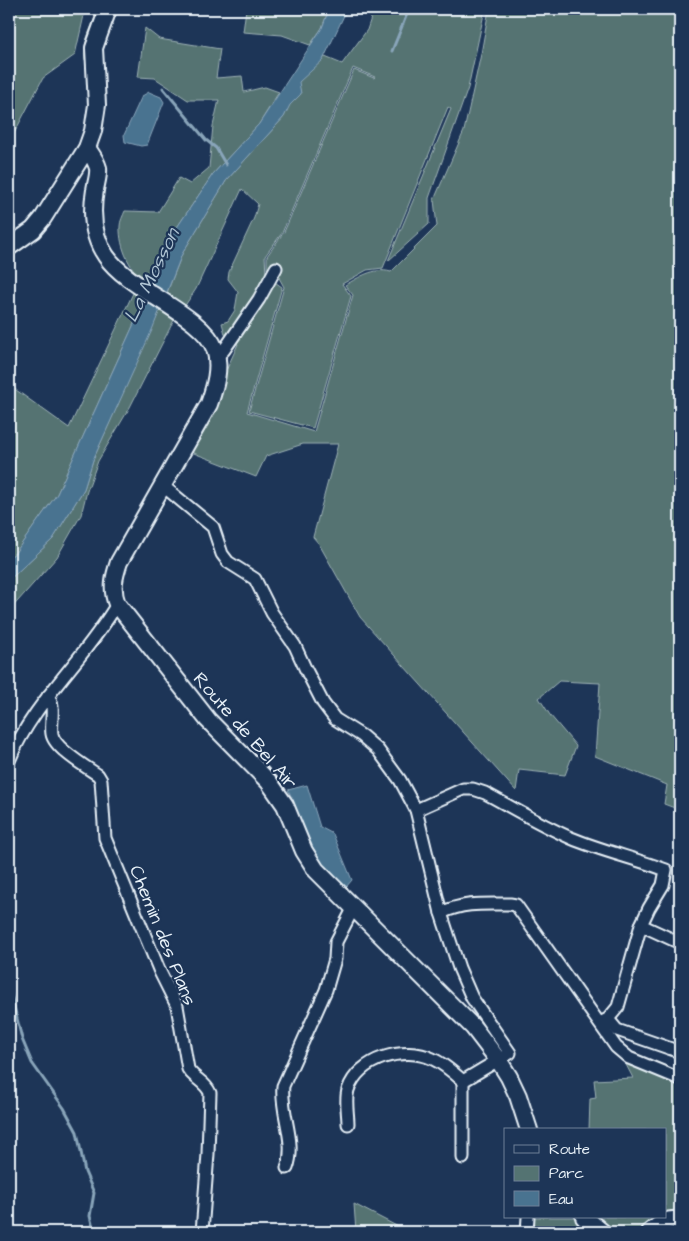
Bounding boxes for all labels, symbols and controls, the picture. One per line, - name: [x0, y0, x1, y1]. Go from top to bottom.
- water label: La Mosson: [117, 222, 188, 327]
- street label: Route de Bel Air: [186, 667, 304, 796]
- street label: Chemin des Plans: [122, 861, 203, 1010]
- legend: [504, 1128, 666, 1218]
- text: Route: [549, 1139, 590, 1160]
- text: Parc: [549, 1163, 584, 1184]
- text: Eau: [549, 1189, 574, 1210]

